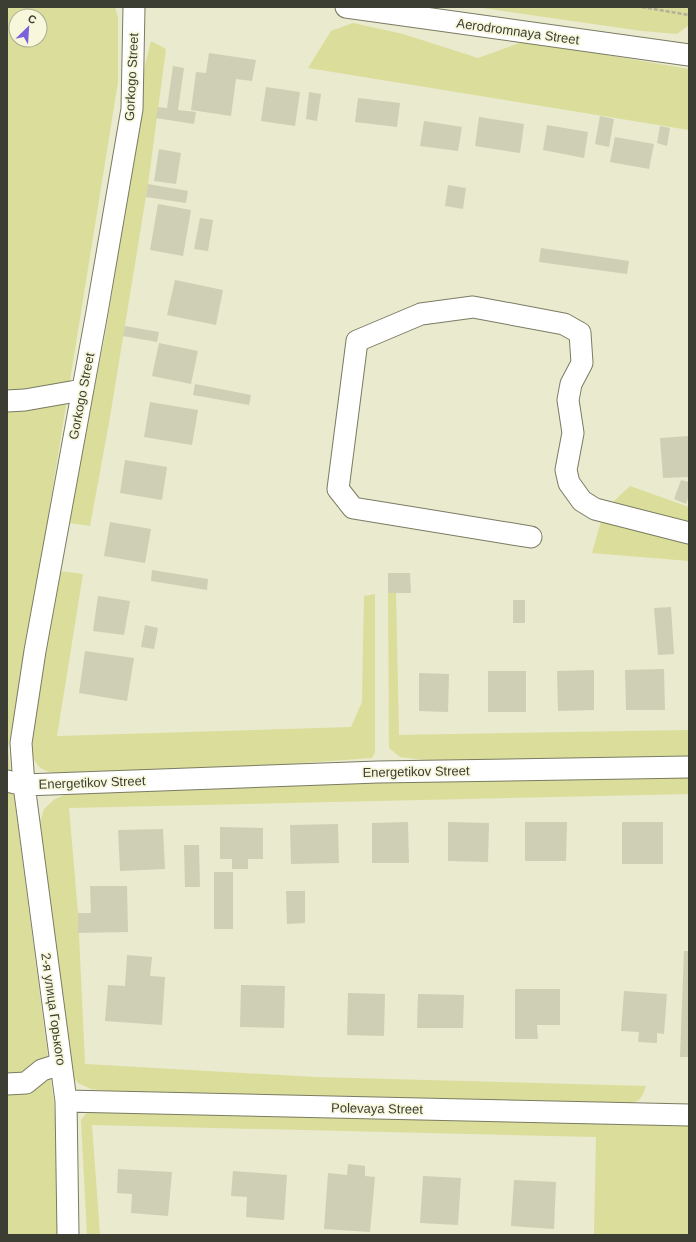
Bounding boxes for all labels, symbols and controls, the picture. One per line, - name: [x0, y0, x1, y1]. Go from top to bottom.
- north arrow: [8, 8, 48, 48]
- text: С: [26, 12, 38, 26]
- street label: Aerodromnaya Street: [456, 15, 581, 48]
- street label: Gorkogo Street: [122, 32, 141, 121]
- street label: Gorkogo Street: [66, 351, 97, 441]
- street label: Energetikov Street: [362, 763, 470, 780]
- street label: Energetikov Street: [38, 773, 146, 792]
- street label: 2-я улица Горького: [38, 952, 69, 1066]
- street label: Polevaya Street: [331, 1100, 423, 1117]

